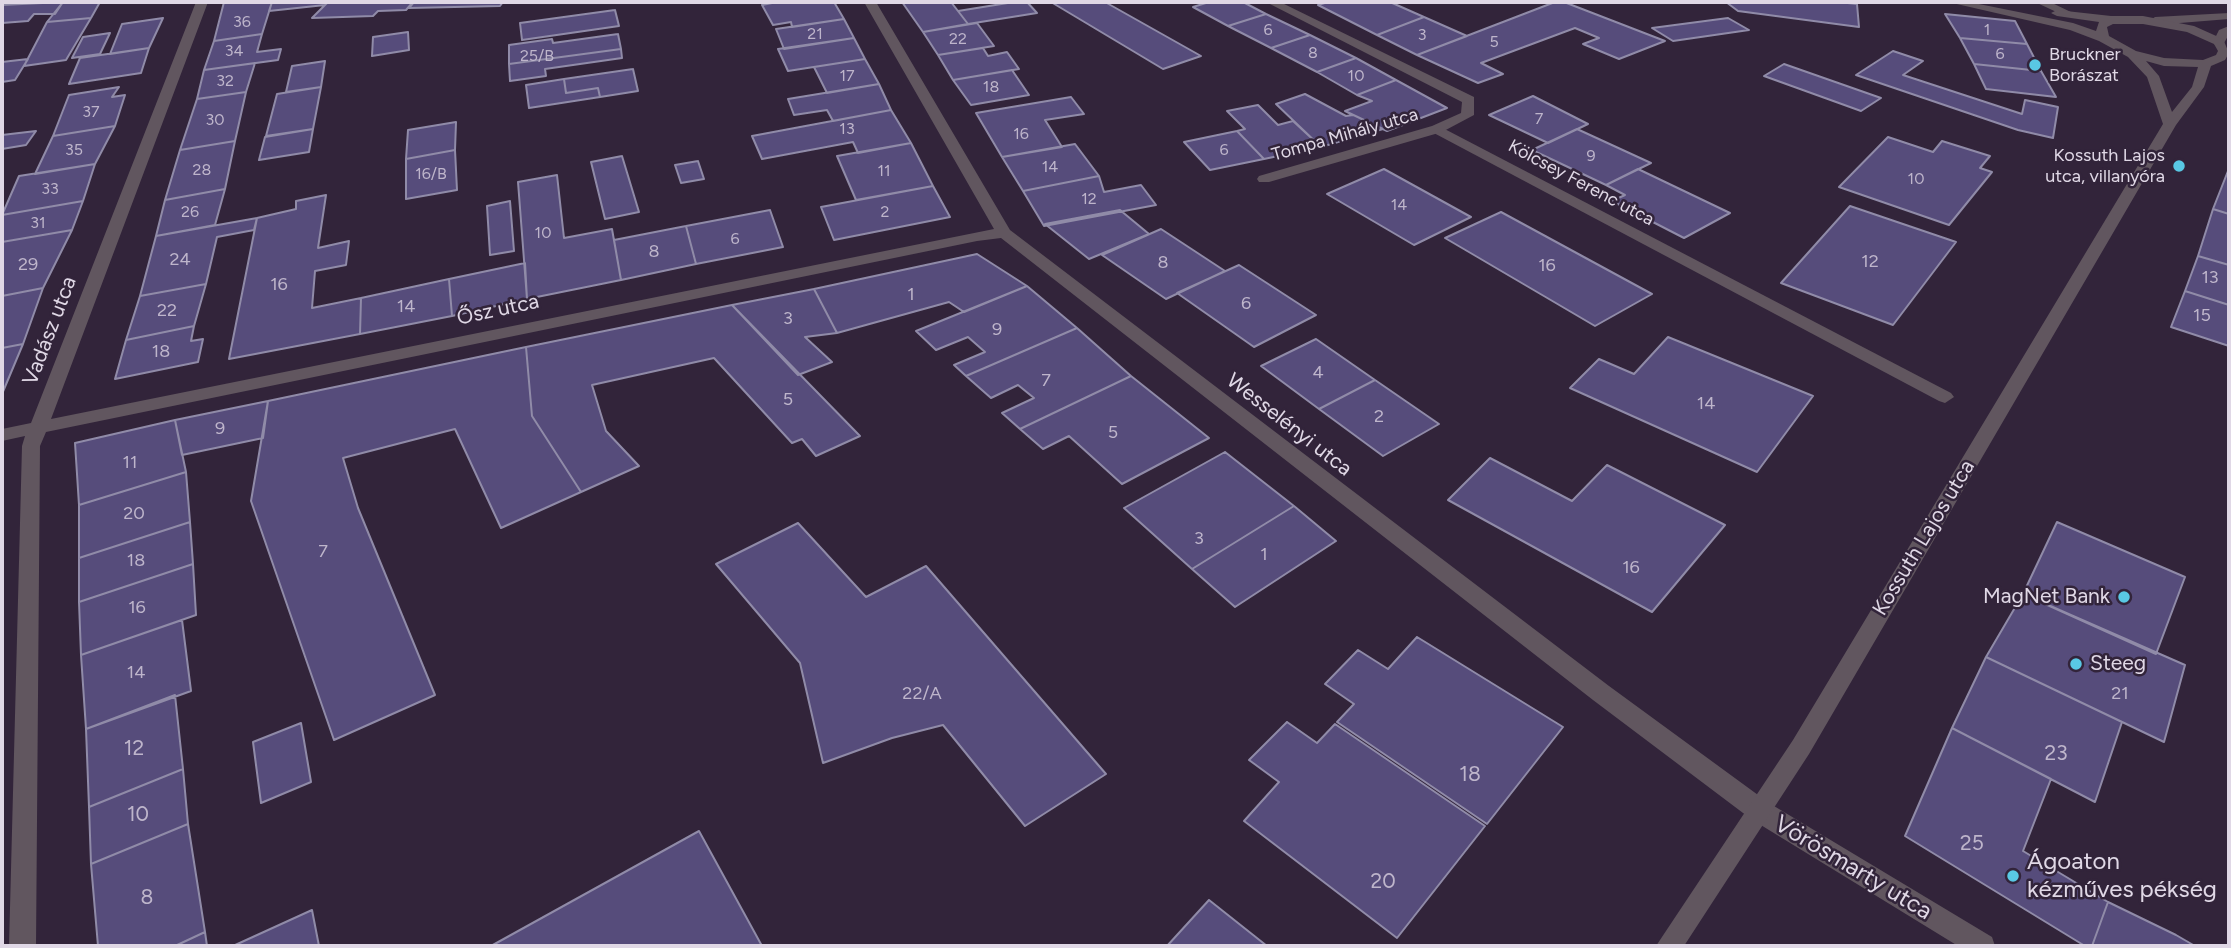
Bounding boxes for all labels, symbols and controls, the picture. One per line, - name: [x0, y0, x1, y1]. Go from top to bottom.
- house number: 36: [233, 12, 251, 32]
- house number: 6: [1263, 20, 1273, 40]
- house number: 1: [1984, 20, 1990, 40]
- house number: 21: [807, 24, 823, 44]
- house number: 3: [1418, 25, 1426, 45]
- house number: 22: [949, 29, 967, 49]
- house number: 5: [1489, 32, 1499, 52]
- house number: 34: [225, 41, 243, 61]
- house number: 8: [1308, 43, 1318, 63]
- house number: 6: [1995, 44, 2005, 64]
- place label: Bruckner Borászat: [2049, 44, 2121, 86]
- house number: 25/B: [520, 46, 554, 66]
- marker: Bruckner Borászat: [2027, 57, 2043, 73]
- house number: 17: [839, 66, 855, 86]
- house number: 10: [1348, 66, 1364, 86]
- house number: 32: [216, 71, 234, 91]
- house number: 18: [983, 77, 999, 97]
- house number: 37: [82, 102, 100, 122]
- street label: Tompa Mihály utca: [1269, 104, 1421, 166]
- house number: 7: [1535, 109, 1543, 129]
- house number: 30: [206, 110, 224, 130]
- house number: 13: [839, 119, 855, 139]
- house number: 16: [1013, 124, 1029, 144]
- street label: Kölcsey Ferenc utca: [1504, 135, 1658, 231]
- house number: 35: [65, 140, 83, 160]
- house number: 6: [1219, 140, 1229, 160]
- place label: Kossuth Lajos utca, villanyóra: [2045, 145, 2165, 188]
- house number: 9: [1586, 146, 1596, 166]
- house number: 14: [1042, 157, 1058, 177]
- marker: Kossuth Lajos utca, villanyóra: [2171, 158, 2187, 174]
- house number: 28: [193, 160, 211, 180]
- house number: 11: [877, 161, 891, 181]
- house number: 16/B: [415, 164, 447, 184]
- house number: 10: [1908, 169, 1924, 189]
- house number: 33: [41, 179, 59, 199]
- house number: 12: [1081, 189, 1097, 209]
- house number: 14: [1391, 195, 1407, 215]
- house number: 26: [181, 202, 199, 222]
- house number: 2: [881, 202, 889, 222]
- house number: 31: [30, 213, 46, 233]
- house number: 10: [535, 223, 551, 243]
- house number: 6: [730, 229, 740, 249]
- house number: 8: [648, 241, 660, 263]
- house number: 24: [169, 249, 191, 271]
- house number: 12: [1861, 251, 1879, 273]
- house number: 8: [1157, 252, 1169, 274]
- house number: 29: [18, 254, 38, 276]
- house number: 16: [1538, 255, 1556, 277]
- house number: 13: [2201, 267, 2219, 289]
- street label: Vadász utca: [18, 273, 82, 389]
- house number: 16: [270, 274, 288, 296]
- house number: 1: [907, 284, 915, 306]
- street label: Ősz utca: [455, 289, 541, 331]
- house number: 6: [1241, 293, 1251, 315]
- house number: 14: [397, 296, 415, 318]
- house number: 22: [157, 300, 177, 322]
- house number: 15: [2193, 305, 2211, 327]
- house number: 3: [783, 308, 793, 330]
- house number: 9: [992, 319, 1002, 341]
- house number: 18: [152, 341, 170, 363]
- house number: 4: [1312, 362, 1324, 384]
- street label: Wesselényi utca: [1221, 368, 1357, 482]
- house number: 7: [1041, 370, 1051, 392]
- house number: 5: [783, 389, 793, 411]
- house number: 14: [1697, 393, 1715, 415]
- house number: 2: [1374, 406, 1384, 428]
- house number: 9: [215, 418, 225, 440]
- house number: 5: [1108, 422, 1118, 444]
- house number: 11: [123, 452, 137, 474]
- street label: Kossuth Lajos utca: [1868, 456, 1980, 620]
- house number: 20: [123, 503, 145, 525]
- house number: 3: [1194, 528, 1204, 550]
- house number: 7: [318, 541, 328, 563]
- house number: 1: [1260, 544, 1268, 566]
- house number: 18: [127, 550, 145, 572]
- house number: 16: [1622, 557, 1640, 579]
- place label: MagNet Bank: [1983, 584, 2110, 610]
- marker: MagNet Bank: [2116, 589, 2132, 605]
- house number: 16: [128, 597, 146, 619]
- place label: Steeg: [2090, 651, 2146, 677]
- marker: Steeg: [2068, 656, 2084, 672]
- house number: 14: [127, 662, 145, 684]
- house number: 22/A: [902, 683, 942, 705]
- house number: 21: [2111, 683, 2129, 705]
- house number: 12: [124, 736, 144, 762]
- house number: 23: [2044, 741, 2068, 767]
- house number: 18: [1459, 762, 1481, 788]
- house number: 10: [127, 802, 149, 828]
- street label: Vörösmarty utca: [1769, 810, 1937, 926]
- house number: 25: [1960, 831, 1984, 857]
- place label: Ágoaton kézműves pékség: [2027, 848, 2217, 904]
- marker: Ágoaton kézműves pékség: [2005, 868, 2021, 884]
- house number: 20: [1370, 869, 1396, 895]
- house number: 8: [141, 885, 153, 911]

